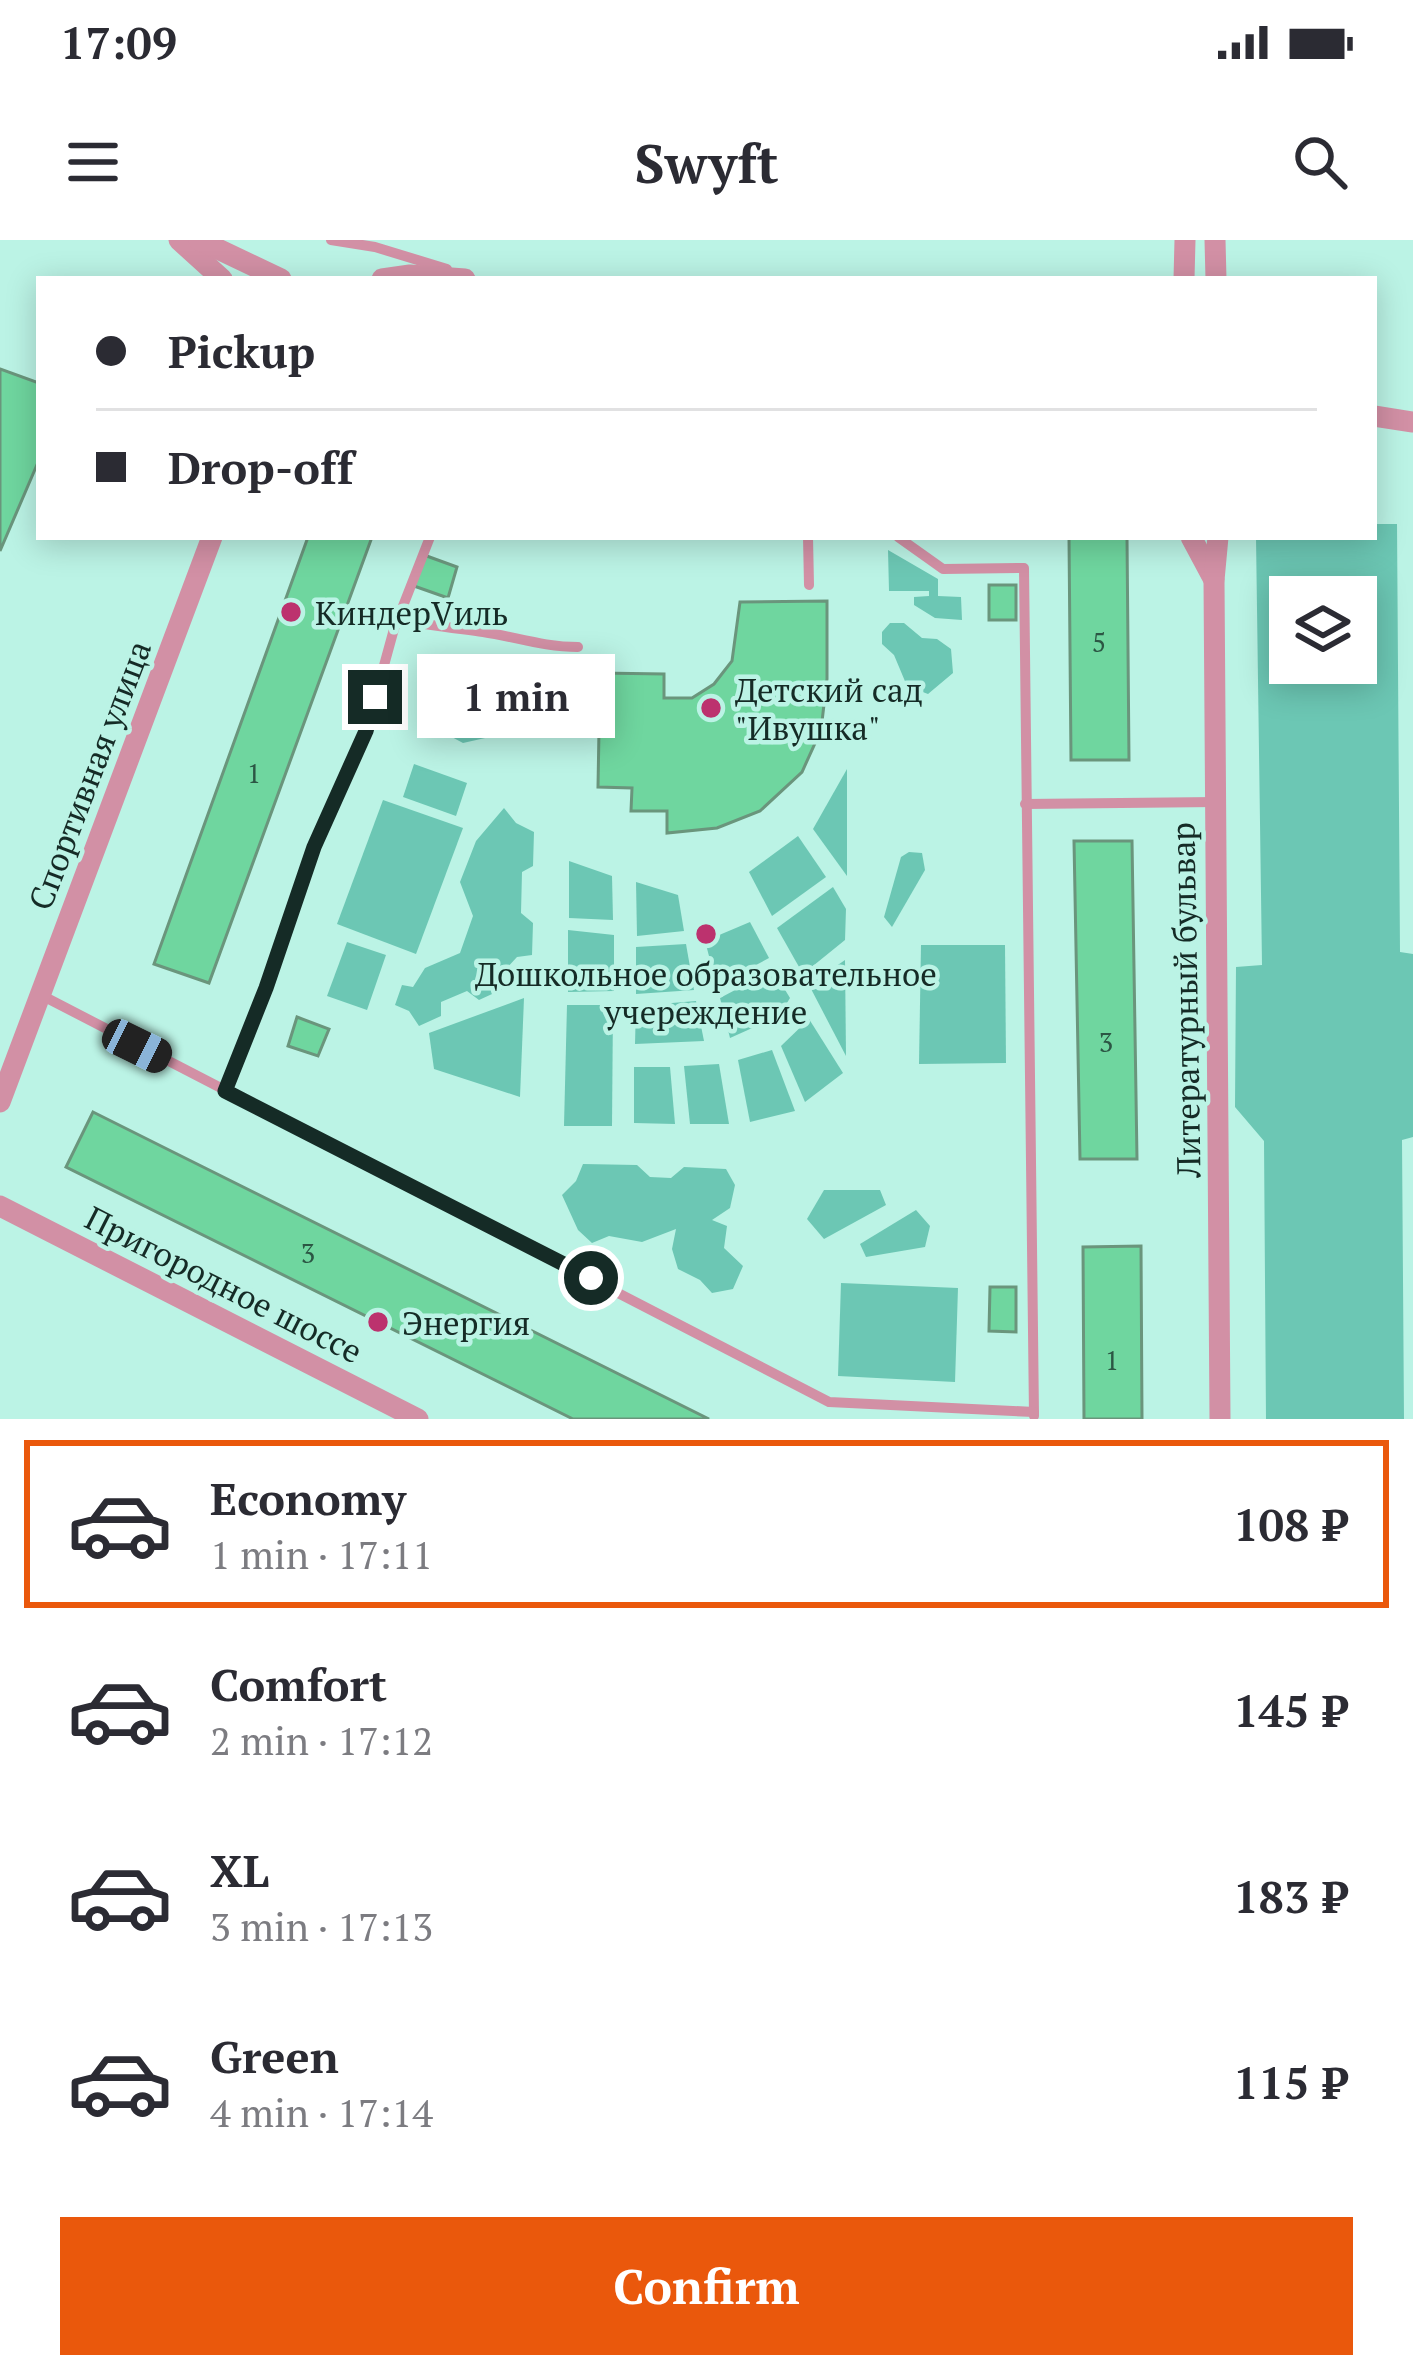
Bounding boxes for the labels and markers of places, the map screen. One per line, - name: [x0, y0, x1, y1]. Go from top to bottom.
- place label: КиндерVиль: [315, 591, 508, 634]
- marker: КиндерVиль: [278, 599, 304, 625]
- place label: Детский сад "Ивушка": [735, 668, 923, 749]
- marker: Детский сад "Ивушка": [698, 695, 724, 721]
- marker: Дошкольное образовательное учереждение: [693, 921, 719, 947]
- place label: Дошкольное образовательное учереждение: [475, 952, 937, 1033]
- place label: Энергия: [402, 1301, 530, 1344]
- marker: Энергия: [365, 1309, 391, 1335]

